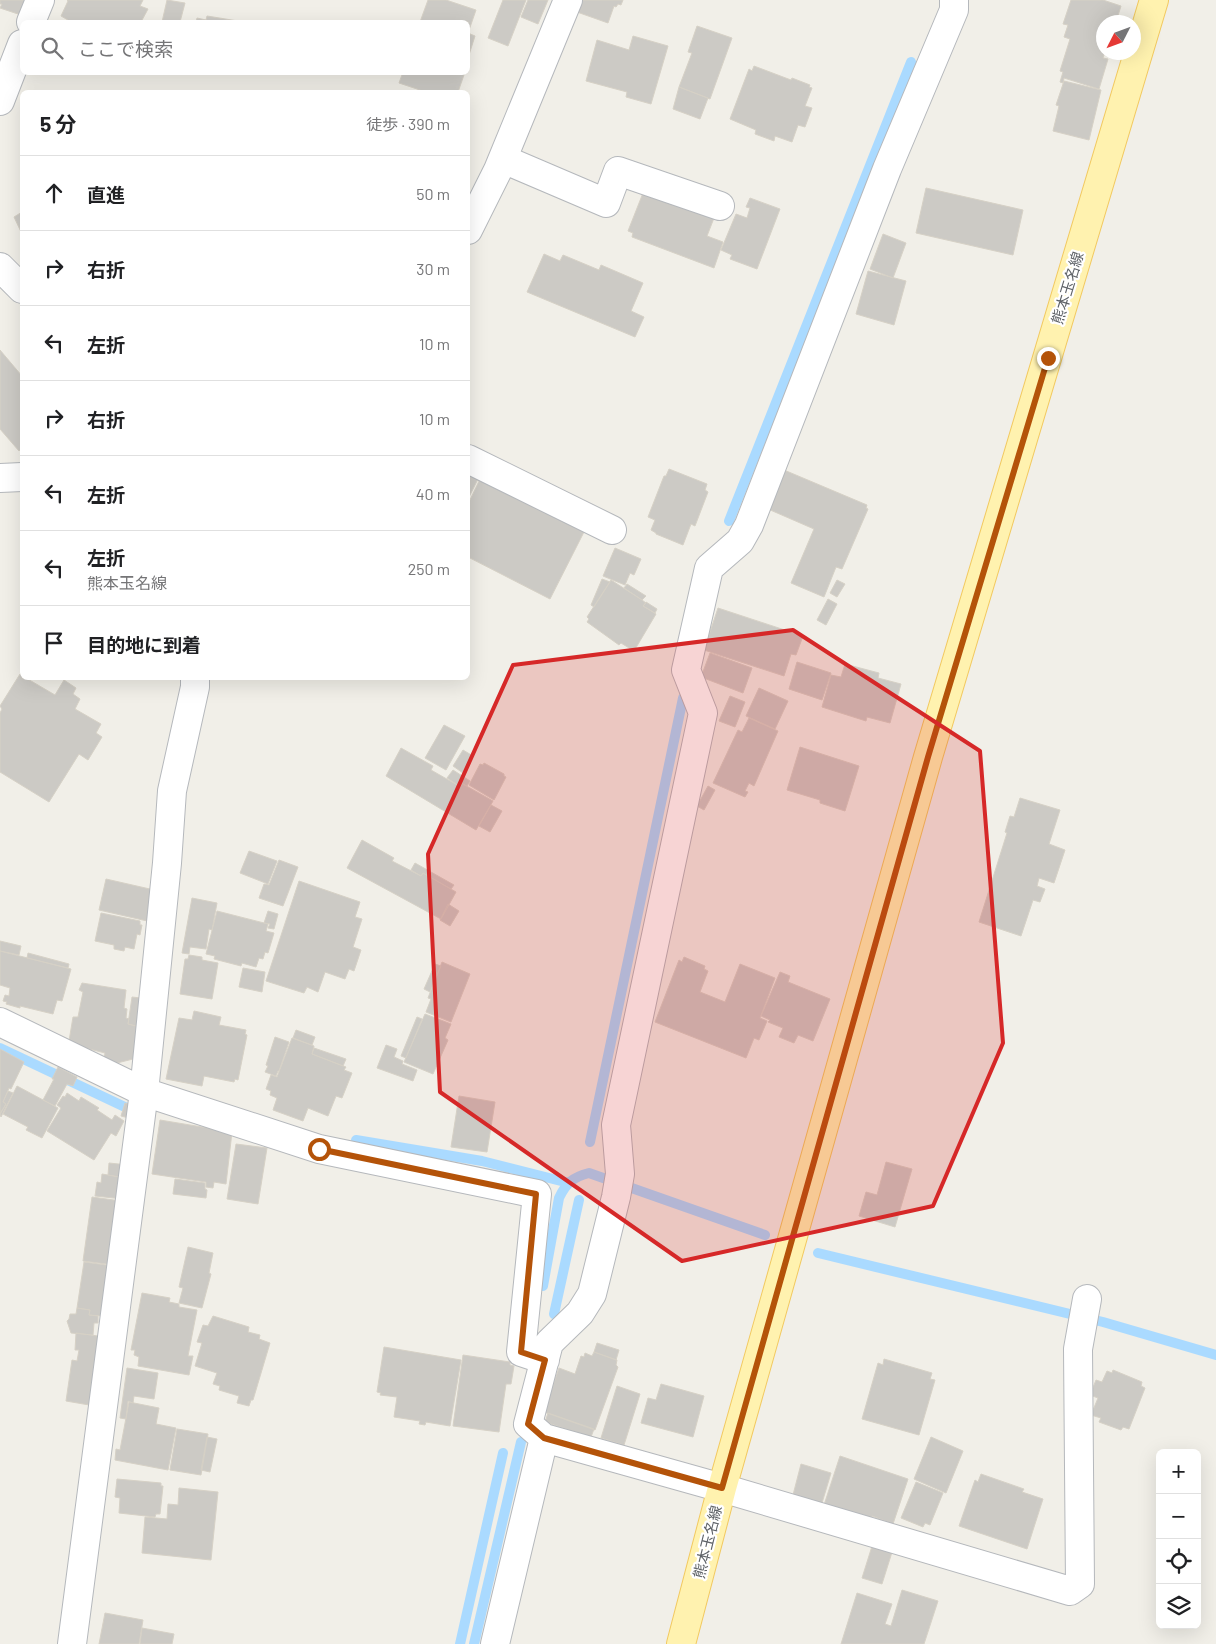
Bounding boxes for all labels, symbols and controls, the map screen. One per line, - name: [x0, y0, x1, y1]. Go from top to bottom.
- north arrow: [1096, 15, 1141, 60]
- search box: [20, 20, 470, 75]
- icon: search: [38, 34, 66, 62]
- text: ここで検索: [78, 37, 173, 60]
- text: 5 分: [40, 111, 77, 136]
- text: 徒歩 · 390 m: [366, 114, 450, 133]
- icon: ahead: [40, 179, 68, 207]
- text: 直進: [87, 183, 125, 206]
- text: 50 m: [416, 184, 450, 203]
- street label: 熊本玉名線: [1047, 249, 1087, 326]
- icon: right: [40, 254, 68, 282]
- text: 右折: [87, 258, 125, 281]
- text: 30 m: [416, 259, 450, 278]
- icon: left: [40, 329, 68, 357]
- text: 左折: [87, 333, 125, 356]
- text: 10 m: [419, 334, 450, 353]
- route end: [1037, 347, 1060, 370]
- icon: right: [40, 404, 68, 432]
- text: 右折: [87, 408, 125, 431]
- text: 10 m: [419, 409, 450, 428]
- icon: left: [40, 479, 68, 507]
- text: 左折: [87, 483, 125, 506]
- text: 40 m: [416, 484, 450, 503]
- text: 左折: [87, 546, 125, 569]
- icon: left: [40, 554, 68, 582]
- text: 250 m: [408, 559, 450, 578]
- text: 熊本玉名線: [87, 573, 167, 592]
- icon: arrive: [40, 629, 68, 657]
- text: 目的地に到着: [87, 633, 201, 656]
- route start: [308, 1138, 331, 1161]
- map controls: [1156, 1449, 1201, 1629]
- button: +: [1156, 1449, 1201, 1494]
- button: −: [1156, 1494, 1201, 1539]
- street label: 熊本玉名線: [689, 1503, 725, 1580]
- button: locate: [1156, 1539, 1201, 1584]
- button: layers: [1156, 1584, 1201, 1629]

